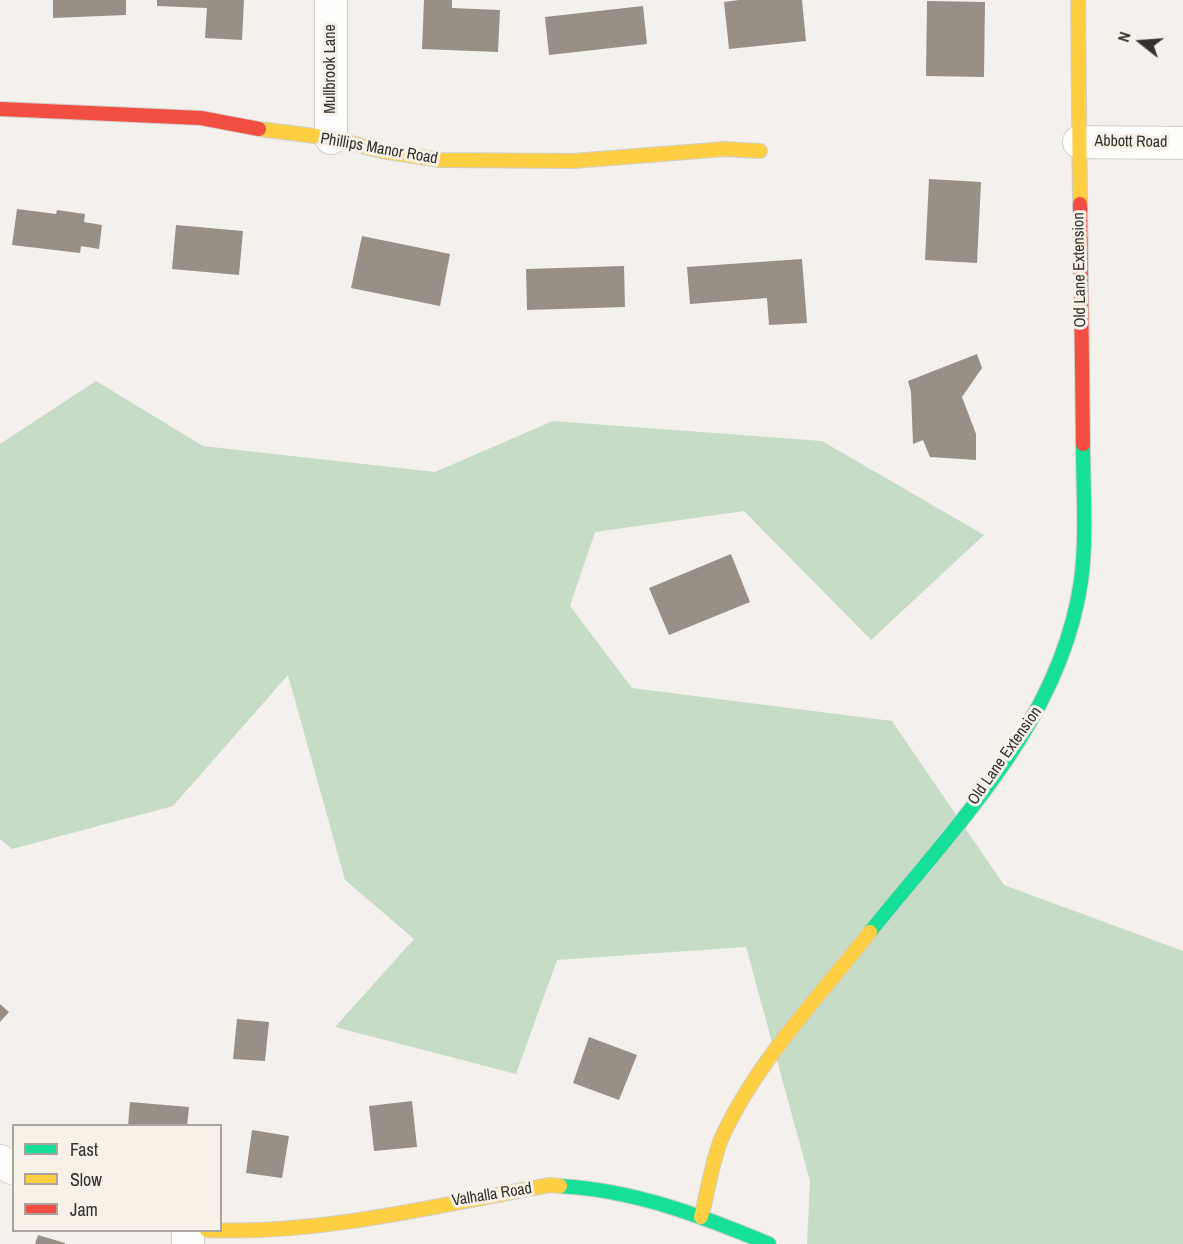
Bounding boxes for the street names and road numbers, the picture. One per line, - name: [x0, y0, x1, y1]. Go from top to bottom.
- street label: Mullbrook Lane: [321, 24, 341, 114]
- street label: Phillips Manor Road: [319, 129, 439, 169]
- street label: Abbott Road: [1094, 132, 1168, 152]
- street label: Old Lane Extension: [1069, 212, 1091, 328]
- street label: Old Lane Extension: [964, 703, 1046, 809]
- street label: Valhalla Road: [451, 1179, 533, 1211]

